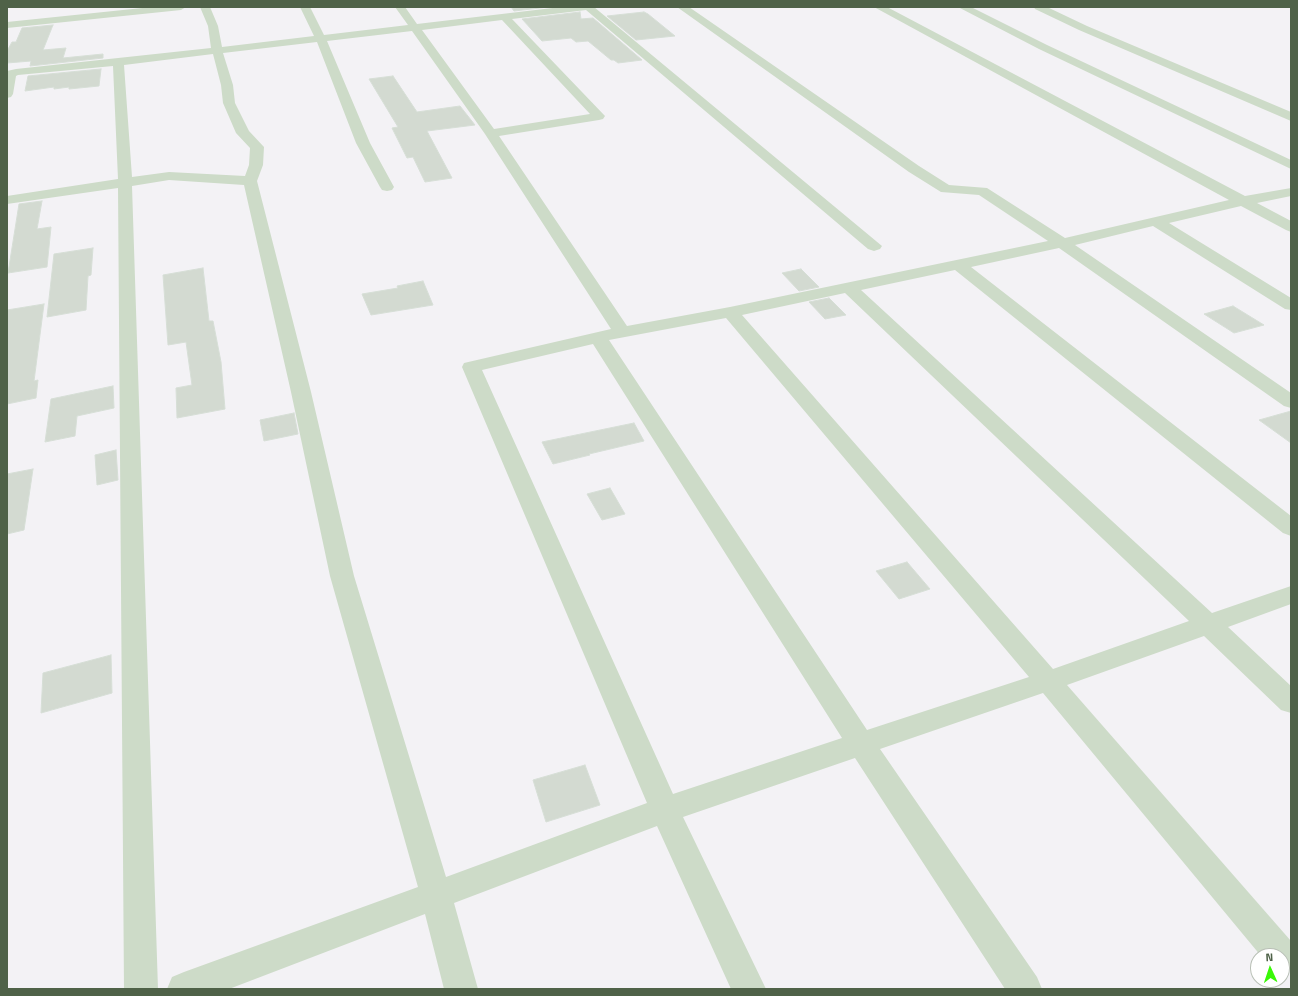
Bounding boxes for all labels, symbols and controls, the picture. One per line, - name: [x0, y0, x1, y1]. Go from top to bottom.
- north arrow: [1250, 948, 1290, 988]
- text: N: [1265, 949, 1274, 965]

